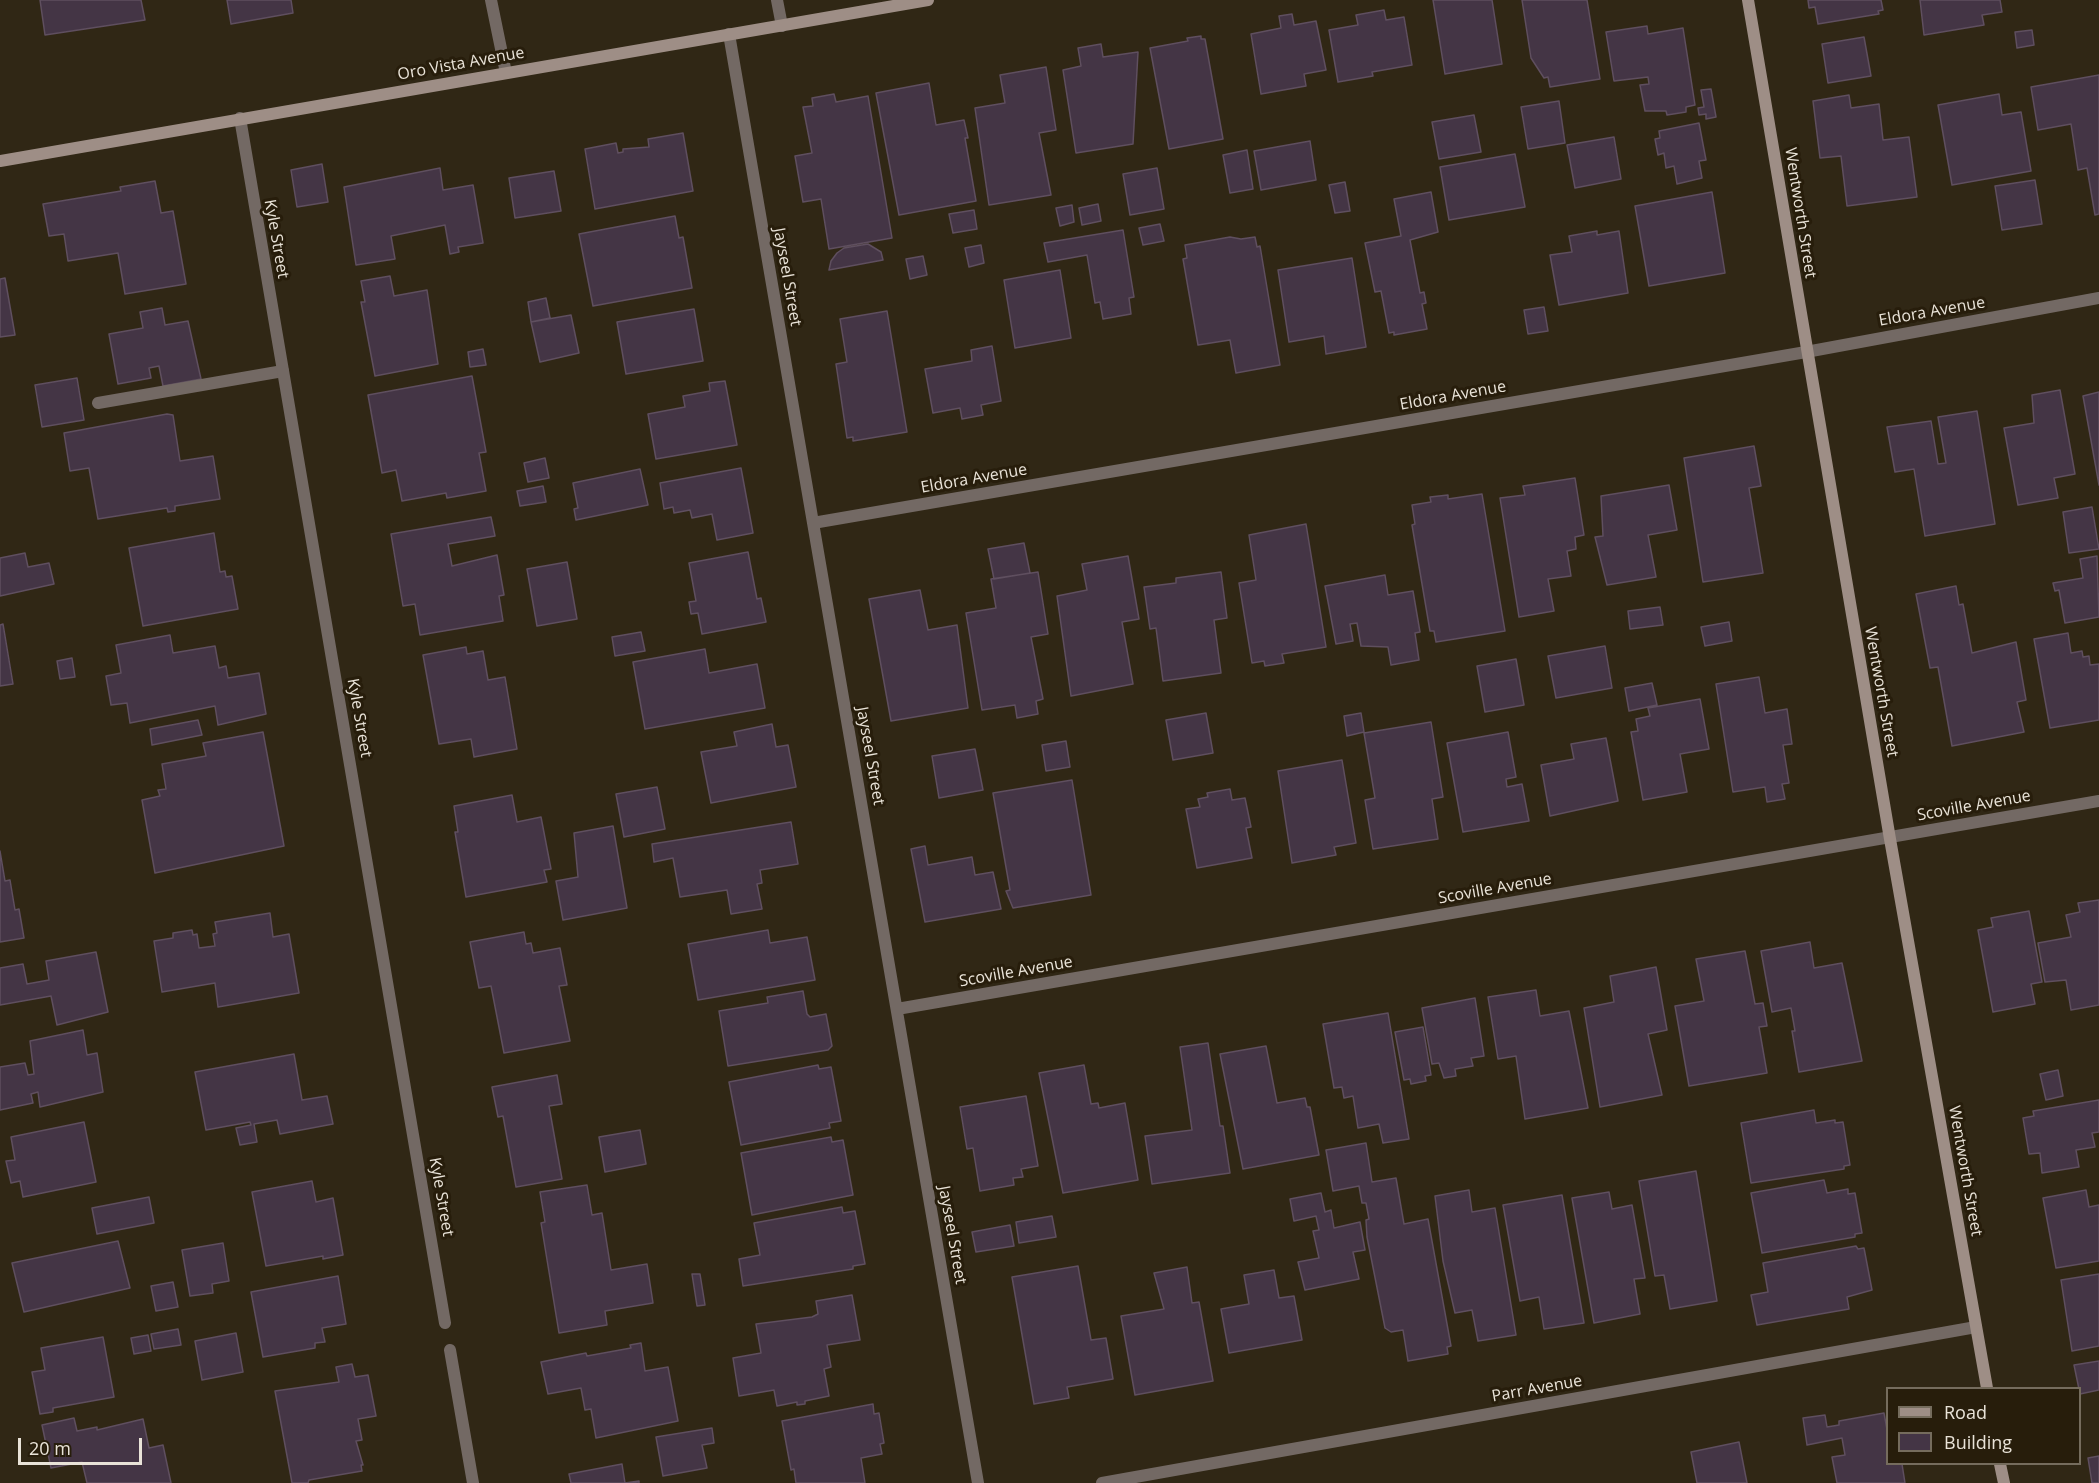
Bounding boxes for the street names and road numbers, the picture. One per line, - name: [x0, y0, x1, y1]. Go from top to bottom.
- street label: Oro Vista Avenue: [396, 43, 526, 85]
- street label: Wentworth Street: [1780, 146, 1820, 280]
- street label: Kyle Street: [260, 198, 292, 280]
- street label: Jayseel Street: [769, 226, 805, 328]
- street label: Eldora Avenue: [1877, 293, 1987, 331]
- street label: Eldora Avenue: [1398, 377, 1508, 415]
- street label: Eldora Avenue: [919, 460, 1029, 498]
- street label: Wentworth Street: [1860, 625, 1902, 759]
- street label: Kyle Street: [343, 677, 375, 759]
- street label: Jayseel Street: [852, 705, 888, 807]
- street label: Scoville Avenue: [1916, 787, 2032, 825]
- street label: Scoville Avenue: [1437, 870, 1553, 908]
- street label: Scoville Avenue: [958, 953, 1074, 991]
- street label: Wentworth Street: [1944, 1104, 1986, 1238]
- street label: Kyle Street: [425, 1156, 457, 1238]
- street label: Jayseel Street: [934, 1184, 970, 1286]
- street label: Parr Avenue: [1490, 1372, 1584, 1406]

